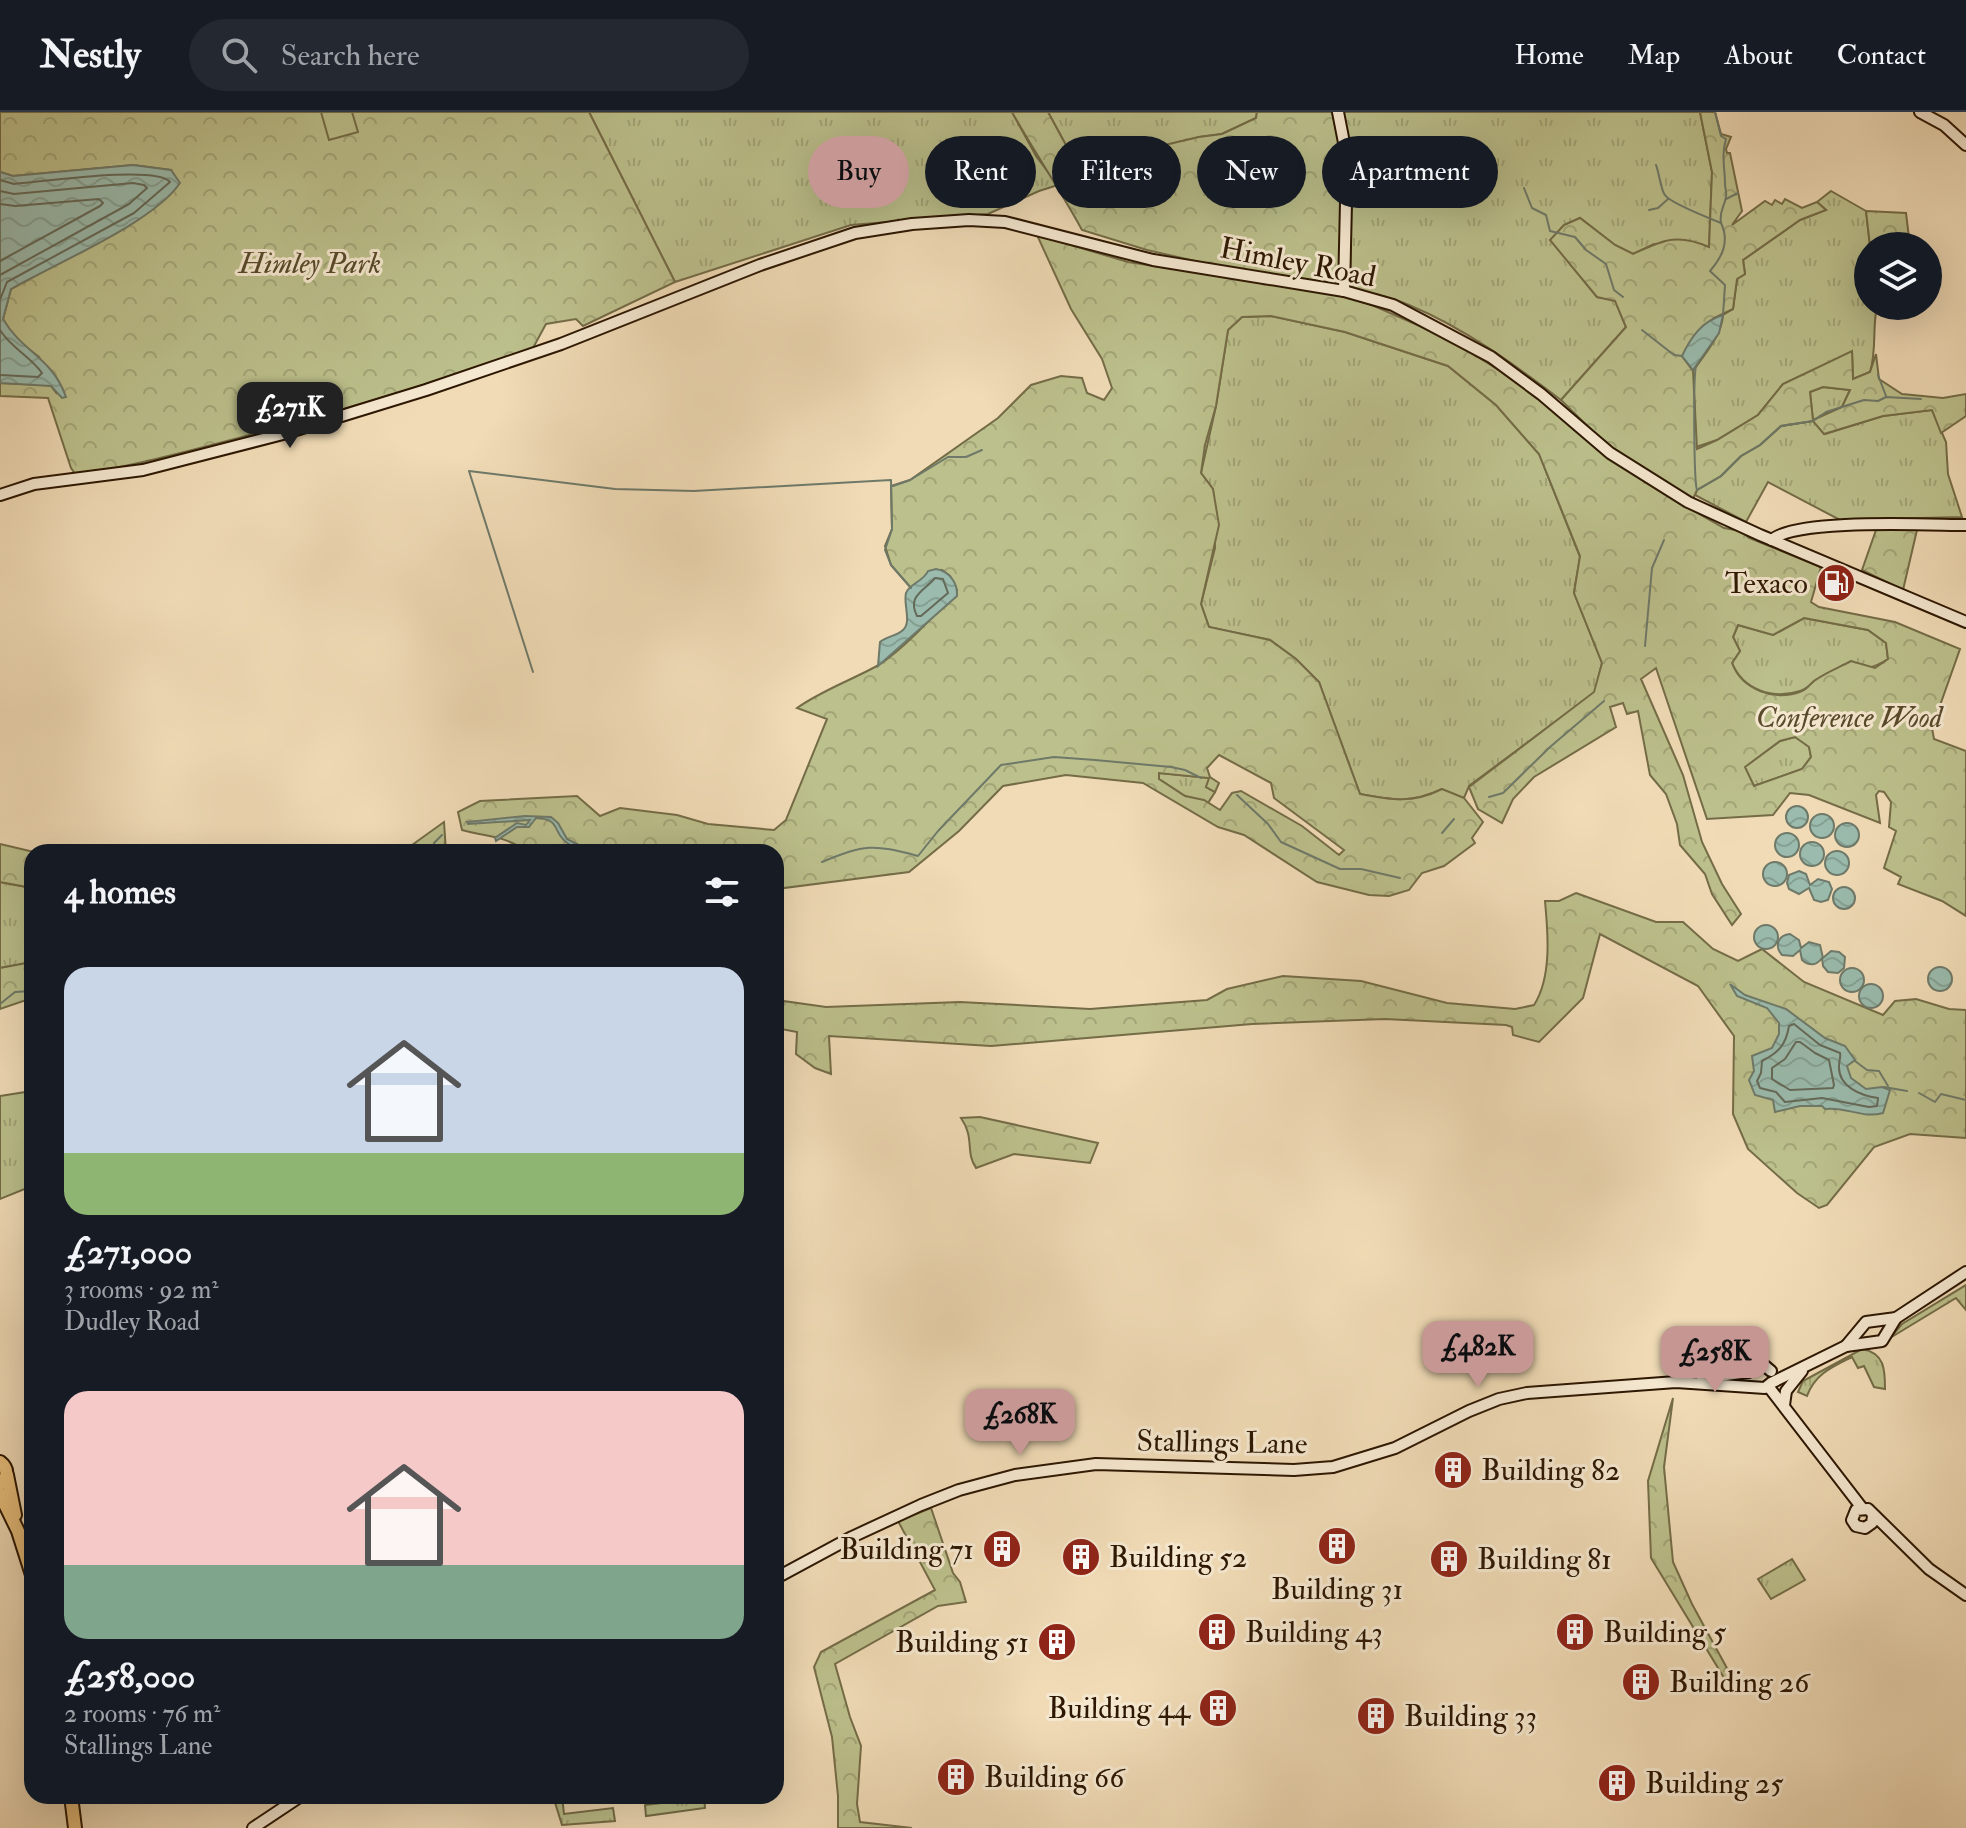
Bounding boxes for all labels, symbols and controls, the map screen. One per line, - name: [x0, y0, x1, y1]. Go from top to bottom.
- search box: [189, 19, 749, 91]
- text: Nestly: [40, 31, 141, 79]
- icon: search: [217, 33, 261, 77]
- text: Search here: [281, 37, 419, 74]
- text: Home: [1514, 38, 1584, 73]
- text: Map: [1628, 38, 1680, 73]
- text: About: [1724, 38, 1793, 73]
- text: Contact: [1837, 38, 1926, 73]
- chip: Buy: [808, 136, 909, 208]
- chip: Rent: [925, 136, 1036, 208]
- chip: Filters: [1052, 136, 1181, 208]
- chip: New: [1197, 136, 1306, 208]
- chip: Apartment: [1322, 136, 1498, 208]
- street label: Himley Road: [1217, 229, 1379, 296]
- map controls: [1854, 232, 1942, 320]
- button: layers: [1854, 232, 1942, 320]
- park label: Himley Park: [237, 245, 381, 282]
- pin: £271K: [234, 382, 346, 450]
- text: £271K: [255, 392, 325, 424]
- fuel station icon: Texaco: [1815, 562, 1857, 604]
- place label: Texaco: [1725, 565, 1808, 602]
- park label: Conference Wood: [1756, 699, 1945, 736]
- icon: filters: [700, 870, 744, 914]
- text: 4 homes: [64, 871, 176, 914]
- icon: home: [332, 1019, 476, 1163]
- text: £271,000: [64, 1231, 192, 1274]
- text: 3 rooms · 92 m²: [64, 1274, 219, 1306]
- text: Dudley Road: [64, 1306, 200, 1338]
- pin: £482K: [1422, 1321, 1534, 1389]
- pin: £258K: [1659, 1326, 1771, 1394]
- text: £482K: [1440, 1331, 1516, 1363]
- text: £258K: [1679, 1336, 1751, 1368]
- pin: £268K: [964, 1389, 1076, 1457]
- text: £268K: [983, 1399, 1057, 1431]
- street label: Stallings Lane: [1136, 1423, 1308, 1462]
- icon: home: [332, 1443, 476, 1587]
- building icon: Building 82: [1432, 1449, 1474, 1491]
- place label: Building 82: [1481, 1452, 1620, 1489]
- building icon: Building 31: [1316, 1525, 1358, 1567]
- building icon: Building 71: [981, 1528, 1023, 1570]
- place label: Building 71: [839, 1531, 974, 1568]
- building icon: Building 52: [1060, 1536, 1102, 1578]
- building icon: Building 81: [1428, 1538, 1470, 1580]
- place label: Building 52: [1109, 1539, 1247, 1576]
- place label: Building 81: [1477, 1541, 1612, 1578]
- place label: Building 31: [1271, 1571, 1403, 1608]
- building icon: Building 43: [1196, 1611, 1238, 1653]
- building icon: Building 5: [1554, 1611, 1596, 1653]
- place label: Building 43: [1245, 1614, 1383, 1651]
- place label: Building 5: [1603, 1614, 1727, 1651]
- building icon: Building 51: [1036, 1621, 1078, 1663]
- place label: Building 51: [895, 1624, 1029, 1661]
- text: £258,000: [64, 1655, 195, 1698]
- building icon: Building 26: [1620, 1661, 1662, 1703]
- place label: Building 26: [1669, 1664, 1811, 1701]
- building icon: Building 44: [1197, 1687, 1239, 1729]
- place label: Building 44: [1048, 1690, 1192, 1727]
- building icon: Building 33: [1355, 1695, 1397, 1737]
- text: 2 rooms · 76 m²: [64, 1698, 220, 1730]
- place label: Building 33: [1404, 1698, 1537, 1735]
- text: Stallings Lane: [64, 1730, 212, 1762]
- building icon: Building 66: [935, 1756, 977, 1798]
- place label: Building 66: [984, 1759, 1126, 1796]
- building icon: Building 25: [1596, 1762, 1638, 1804]
- place label: Building 25: [1645, 1765, 1784, 1802]

